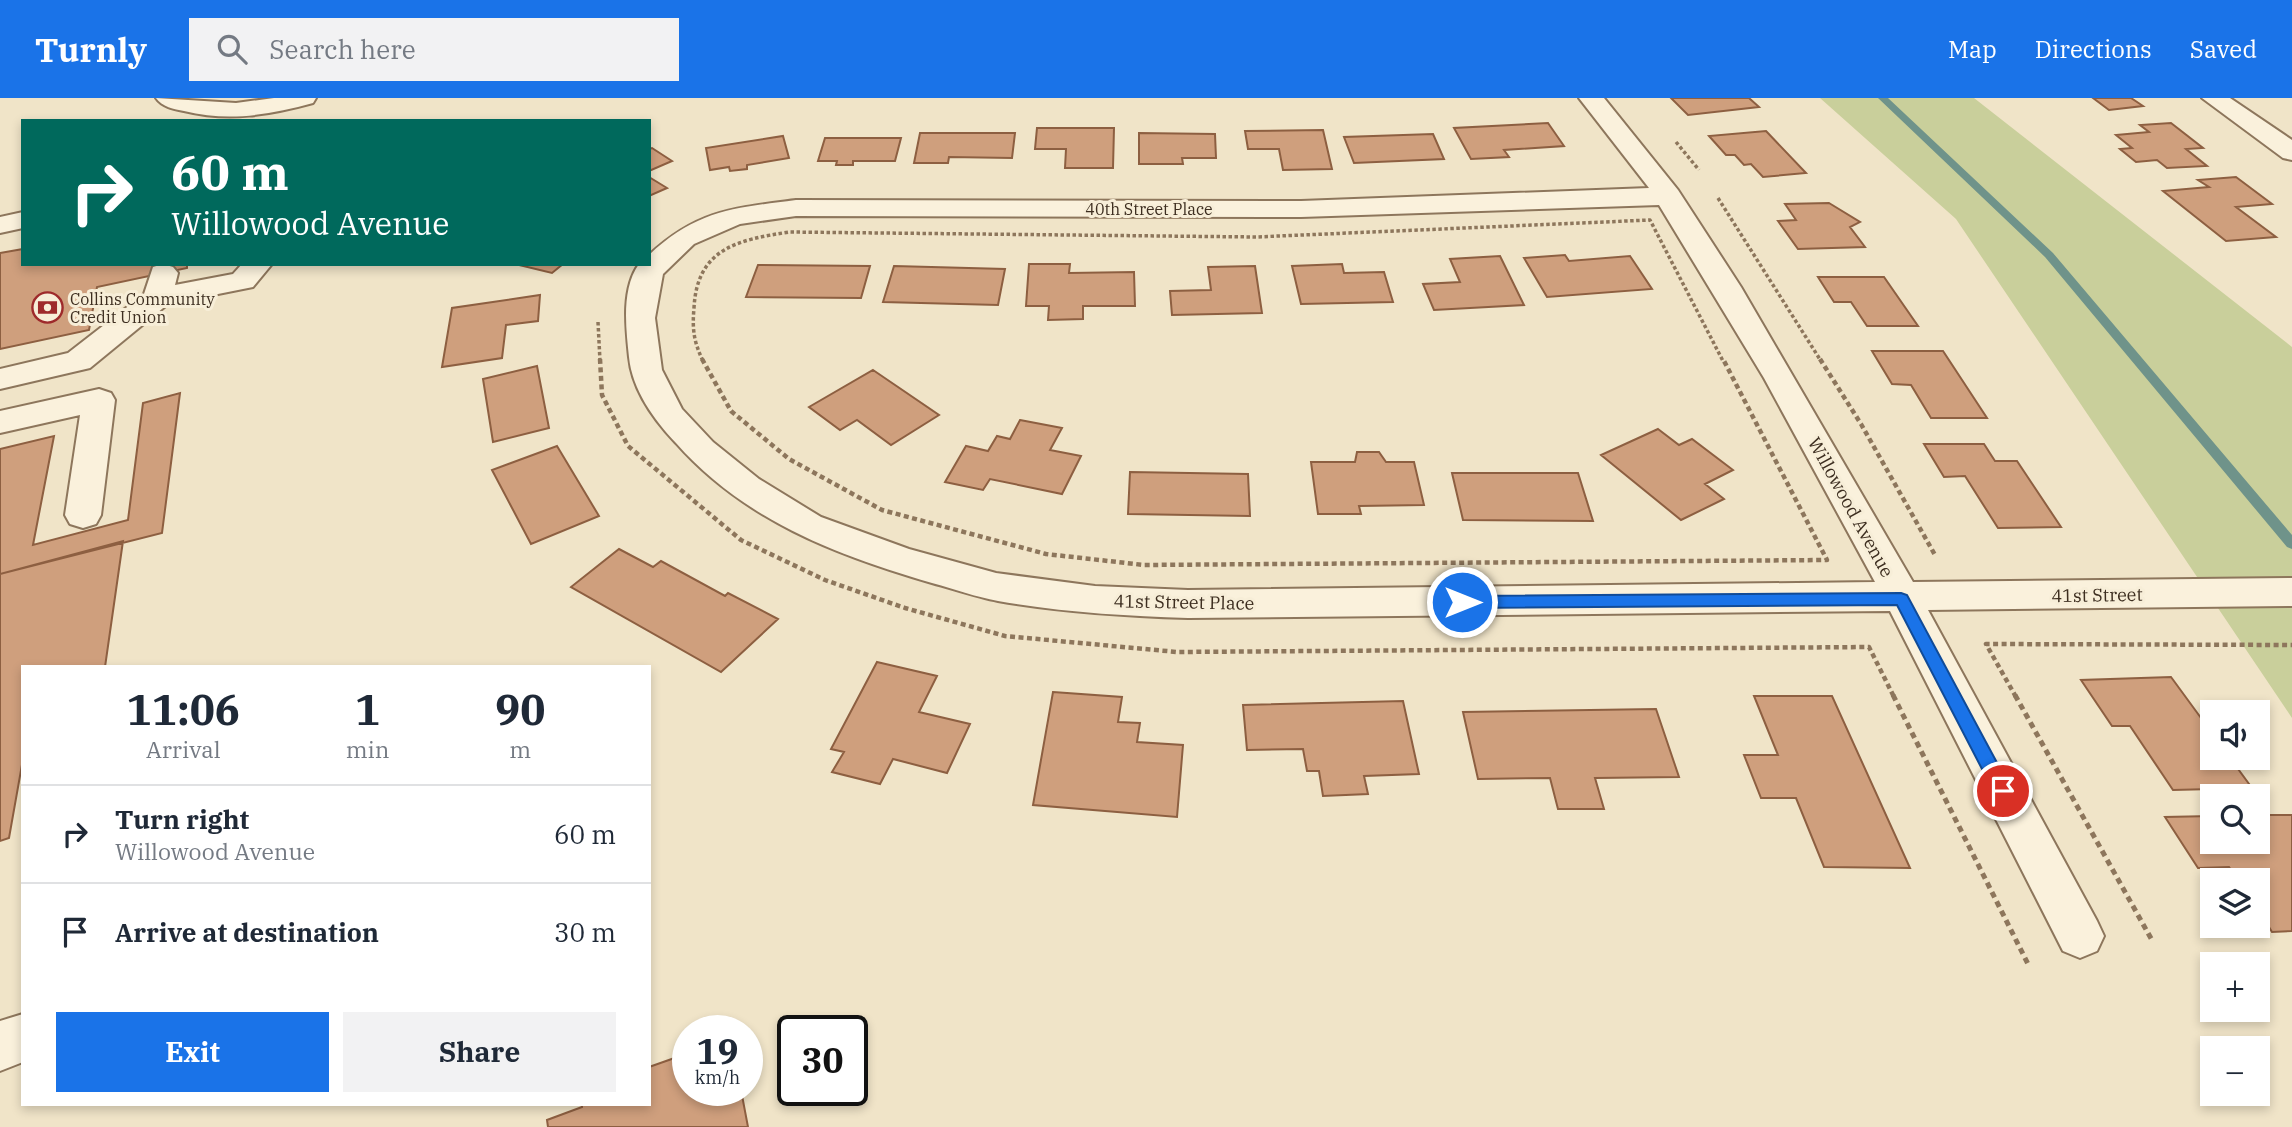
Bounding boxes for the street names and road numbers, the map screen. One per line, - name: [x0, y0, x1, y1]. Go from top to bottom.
- street label: 40th Street Place: [1085, 199, 1213, 219]
- street label: Willowood Avenue: [1803, 433, 1899, 581]
- street label: 41st Street: [2051, 583, 2143, 607]
- street label: 41st Street Place: [1113, 589, 1255, 615]

